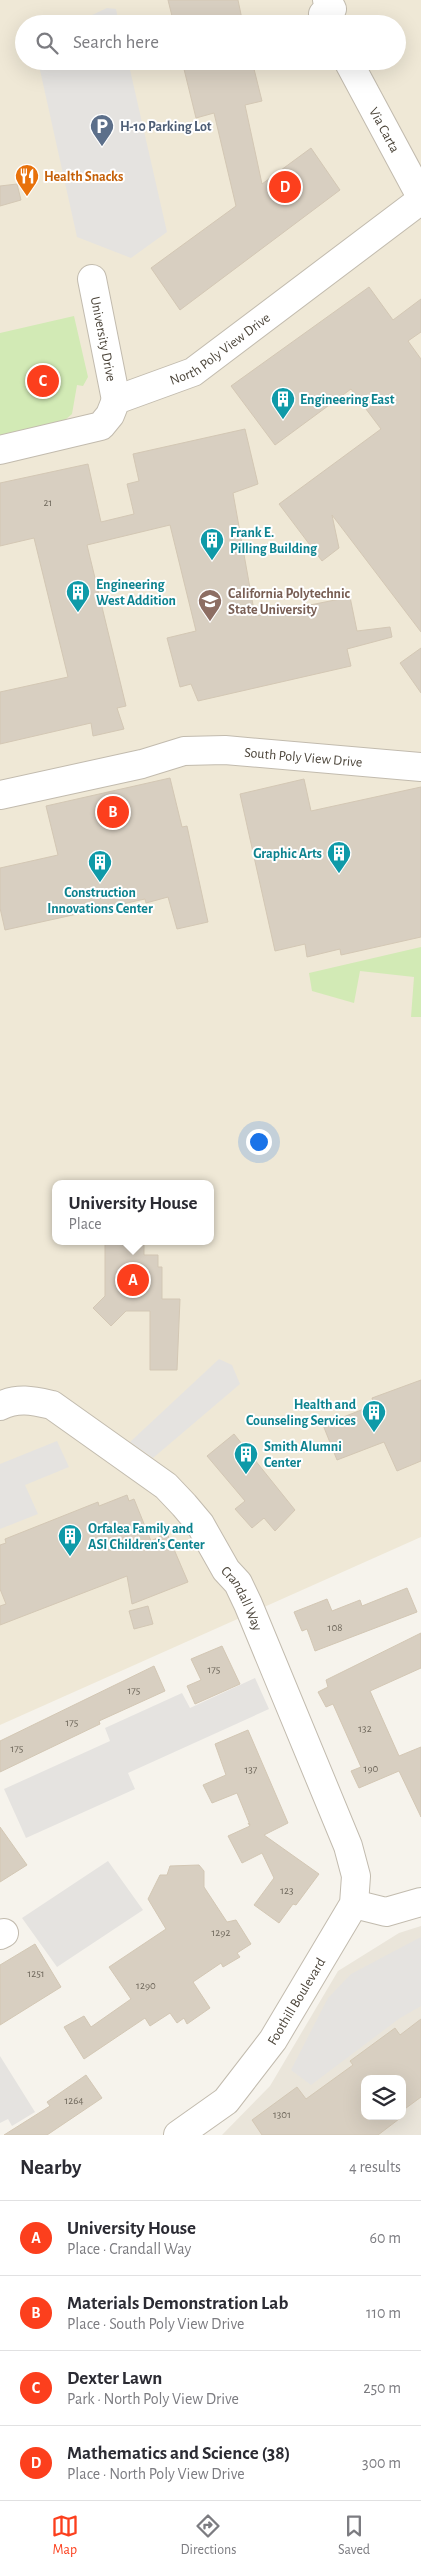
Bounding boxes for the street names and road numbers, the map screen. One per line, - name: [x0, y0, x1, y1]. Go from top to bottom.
- street label: Via Carta: [366, 105, 402, 156]
- street label: University Drive: [88, 295, 118, 383]
- street label: North Poly View Drive: [168, 310, 273, 388]
- street label: South Poly View Drive: [244, 746, 363, 770]
- street label: Crandall Way: [218, 1564, 264, 1633]
- street label: Foothill Boulevard: [265, 1956, 328, 2047]

